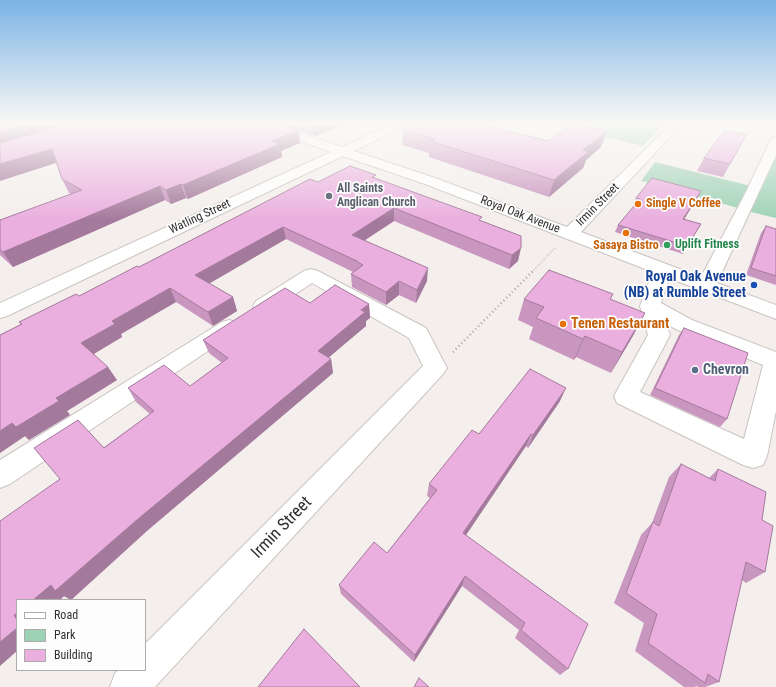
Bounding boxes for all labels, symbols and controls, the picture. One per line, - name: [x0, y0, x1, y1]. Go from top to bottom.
- street label: Irmin Street: [573, 180, 623, 230]
- place label: All Saints Anglican Church: [337, 182, 416, 210]
- marker: All Saints Anglican Church: [324, 191, 334, 201]
- street label: Royal Oak Avenue: [478, 193, 562, 237]
- street label: Watling Street: [167, 196, 233, 238]
- place label: Single V Coffee: [646, 197, 721, 211]
- marker: Single V Coffee: [633, 199, 643, 209]
- marker: Sasaya Bistro: [621, 228, 631, 238]
- place label: Uplift Fitness: [675, 238, 739, 252]
- place label: Sasaya Bistro: [593, 239, 659, 253]
- marker: Uplift Fitness: [662, 240, 672, 250]
- place label: Royal Oak Avenue (NB) at Rumble Street: [624, 269, 746, 302]
- marker: Royal Oak Avenue (NB) at Rumble Street: [749, 280, 759, 290]
- place label: Tenen Restaurant: [571, 316, 669, 332]
- marker: Tenen Restaurant: [558, 319, 568, 329]
- place label: Chevron: [703, 362, 749, 378]
- marker: Chevron: [690, 365, 700, 375]
- street label: Irmin Street: [248, 493, 316, 563]
- legend: [16, 599, 146, 671]
- text: Road: [54, 608, 78, 622]
- text: Park: [54, 628, 75, 642]
- text: Building: [54, 648, 92, 662]

